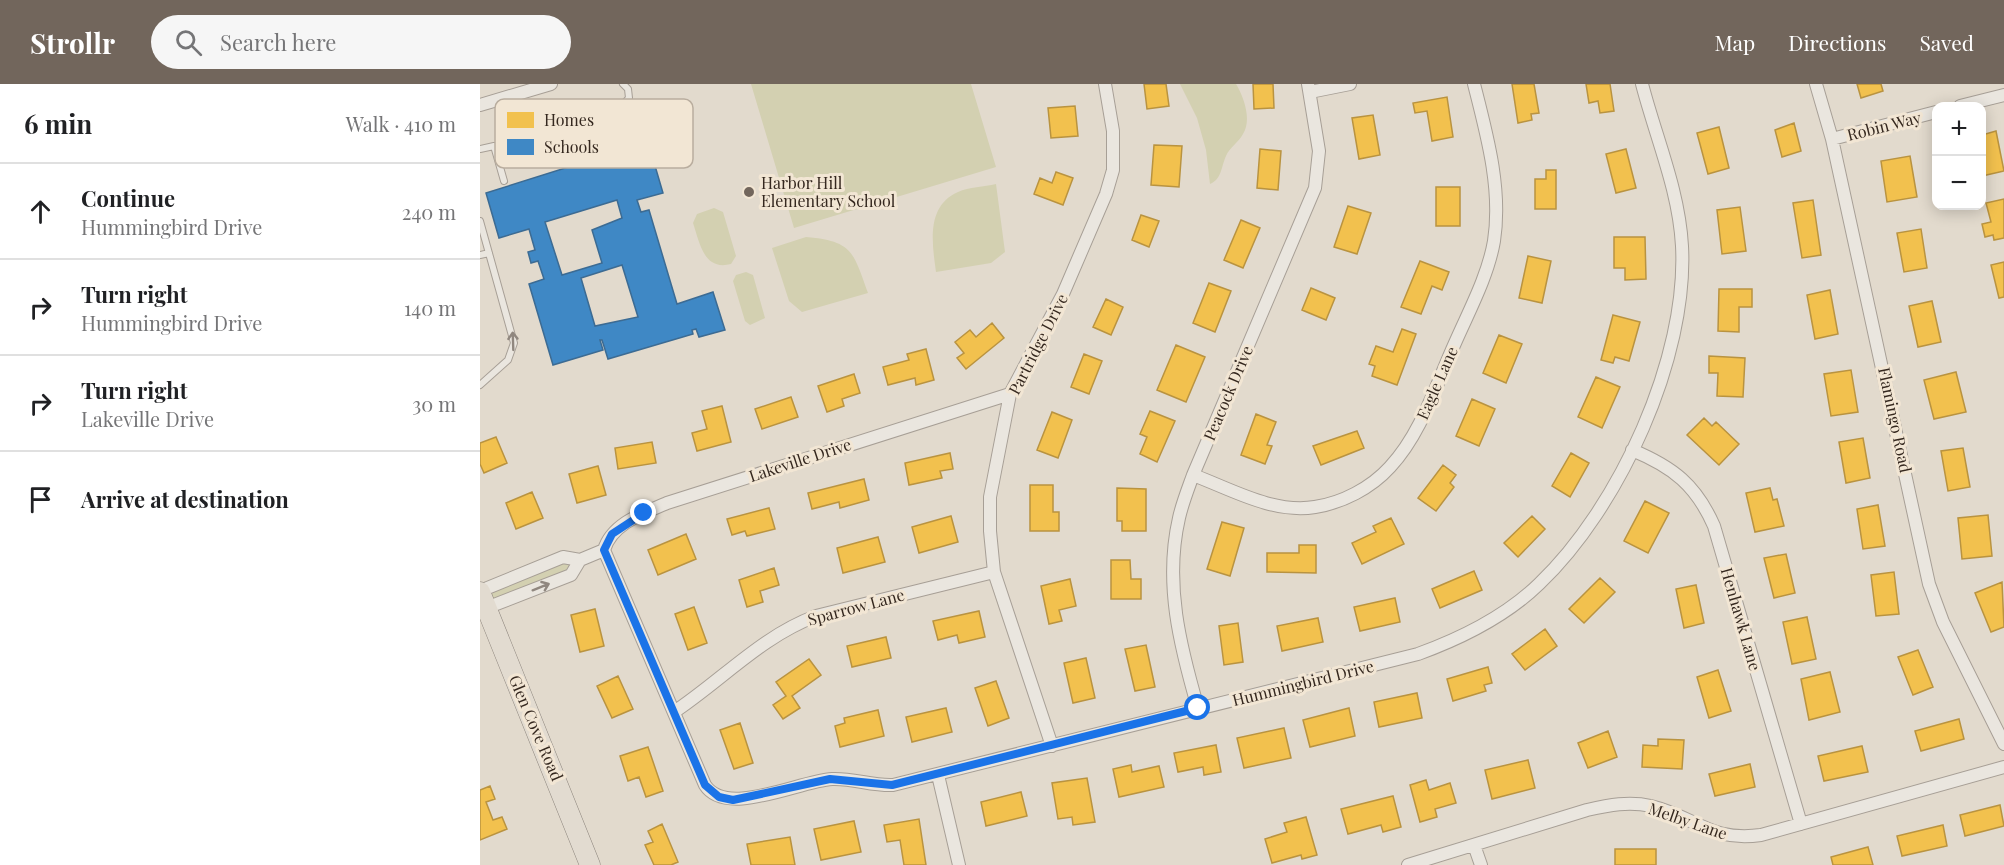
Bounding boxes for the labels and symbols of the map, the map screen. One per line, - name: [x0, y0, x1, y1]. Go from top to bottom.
- legend: [495, 99, 693, 168]
- street label: Robin Way: [1845, 106, 1923, 145]
- text: Homes: [544, 109, 594, 130]
- text: Schools: [544, 136, 599, 157]
- place label: Harbor Hill Elementary School: [761, 172, 896, 211]
- marker: Harbor Hill Elementary School: [742, 185, 756, 199]
- street label: Partridge Drive: [1003, 290, 1072, 398]
- one-way arrow: [507, 331, 519, 351]
- street label: Peacock Drive: [1198, 342, 1257, 444]
- street label: Eagle Lane: [1411, 343, 1462, 423]
- street label: Flamingo Road: [1874, 365, 1917, 475]
- street label: Lakeville Drive: [746, 433, 854, 486]
- route end: [630, 499, 656, 525]
- street label: Henhawk Lane: [1717, 565, 1766, 673]
- one-way arrow: [531, 580, 550, 591]
- street label: Sparrow Lane: [805, 584, 907, 630]
- street label: Hummingbird Drive: [1230, 655, 1376, 710]
- street label: Glen Cove Road: [505, 672, 568, 784]
- route start: [1184, 694, 1210, 720]
- street label: Melby Lane: [1646, 797, 1730, 844]

